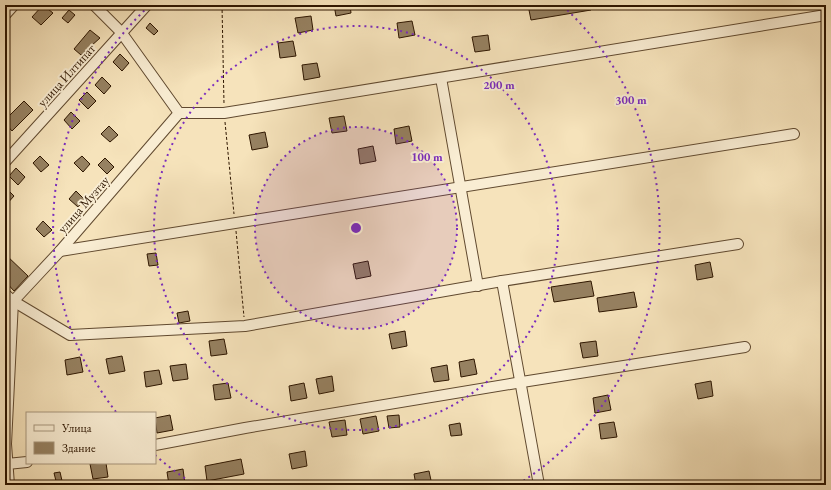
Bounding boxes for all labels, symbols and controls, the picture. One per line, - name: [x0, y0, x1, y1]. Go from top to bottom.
- street label: улица Илтипат: [34, 40, 100, 110]
- text: 200 m: [483, 77, 515, 93]
- text: 300 m: [615, 92, 647, 108]
- text: 100 m: [411, 149, 443, 165]
- street label: улица Музтау: [54, 172, 113, 237]
- centre of rings: [349, 221, 363, 235]
- legend: [26, 412, 156, 464]
- text: Улица: [61, 420, 92, 436]
- text: Здание: [62, 440, 96, 456]

